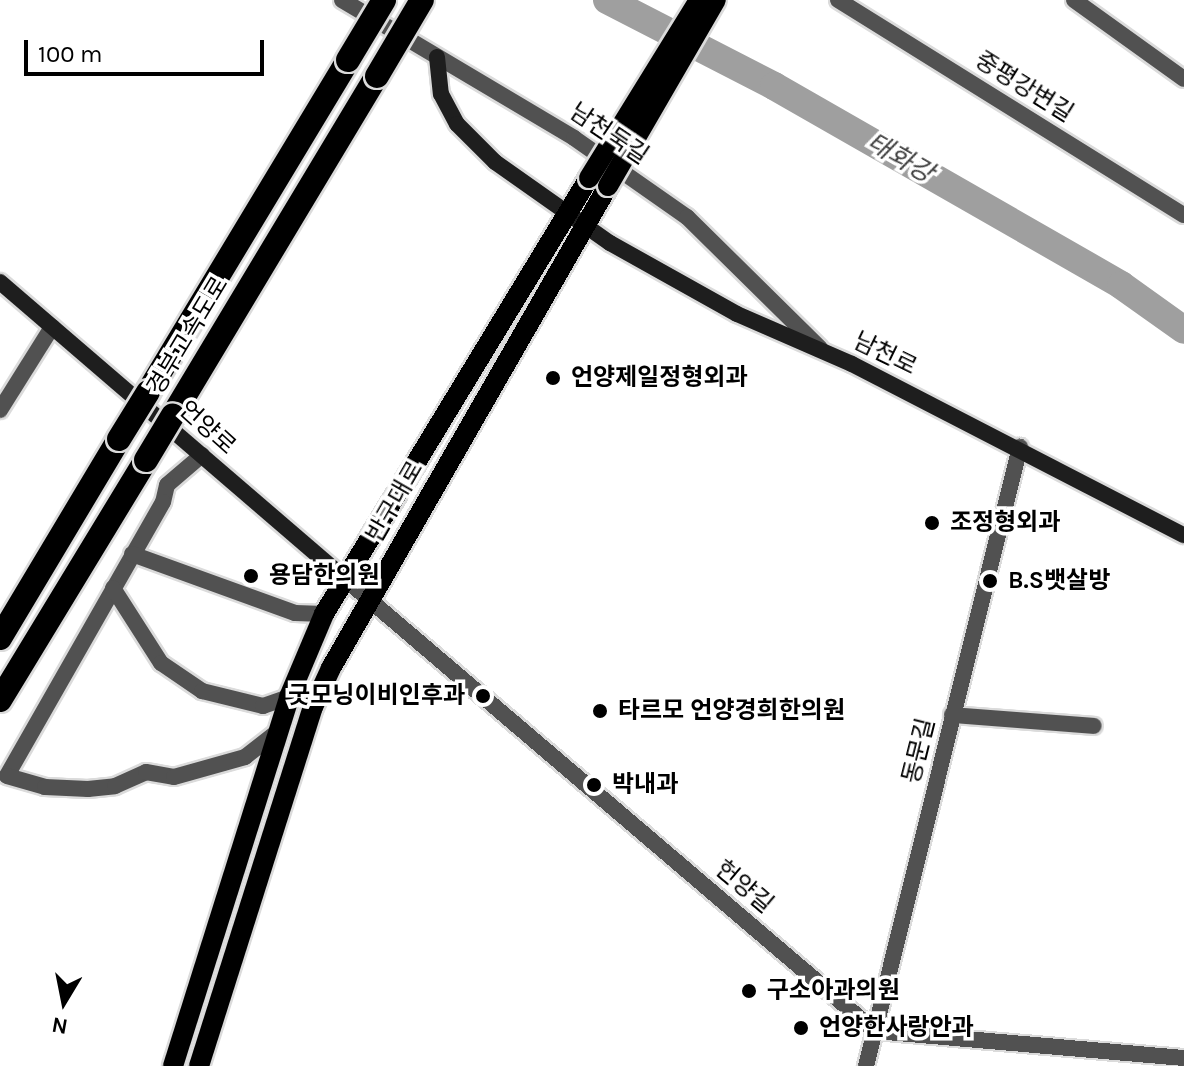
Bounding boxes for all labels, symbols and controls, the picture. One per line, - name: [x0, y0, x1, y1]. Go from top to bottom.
- scale bar: [28, 24, 268, 74]
- text: 100 m: [38, 40, 103, 68]
- street label: 중평강변길: [970, 46, 1078, 128]
- street label: 남천둑길: [564, 97, 654, 171]
- water label: 태화강: [861, 127, 939, 189]
- street label: 경부고속도로: [142, 272, 234, 400]
- street label: 남천로: [849, 327, 921, 381]
- place label: 언양제일정형외과: [571, 364, 748, 392]
- marker: 언양제일정형외과: [542, 367, 564, 389]
- street label: 언양로: [173, 395, 241, 461]
- street label: 반구대로: [360, 457, 430, 547]
- place label: 조정형외과: [950, 509, 1060, 537]
- marker: 조정형외과: [921, 512, 943, 534]
- place label: 용담한의원: [269, 562, 379, 590]
- marker: 용담한의원: [240, 565, 262, 587]
- place label: B.S뱃살방: [1008, 567, 1110, 595]
- marker: B.S뱃살방: [979, 570, 1001, 592]
- place label: 굿모닝이비인후과: [288, 682, 465, 710]
- marker: 굿모닝이비인후과: [472, 685, 494, 707]
- place label: 타르모 언양경희한의원: [618, 697, 845, 725]
- marker: 타르모 언양경희한의원: [589, 700, 611, 722]
- street label: 동문길: [897, 715, 941, 787]
- place label: 박내과: [612, 771, 678, 799]
- marker: 박내과: [583, 774, 605, 796]
- street label: 헌양길: [709, 855, 779, 919]
- north arrow: [24, 962, 104, 1042]
- place label: 구소아과의원: [767, 977, 899, 1005]
- marker: 구소아과의원: [738, 980, 760, 1002]
- text: N: [50, 1011, 70, 1040]
- place label: 언양한사랑안과: [819, 1014, 974, 1042]
- marker: 언양한사랑안과: [790, 1017, 812, 1039]

